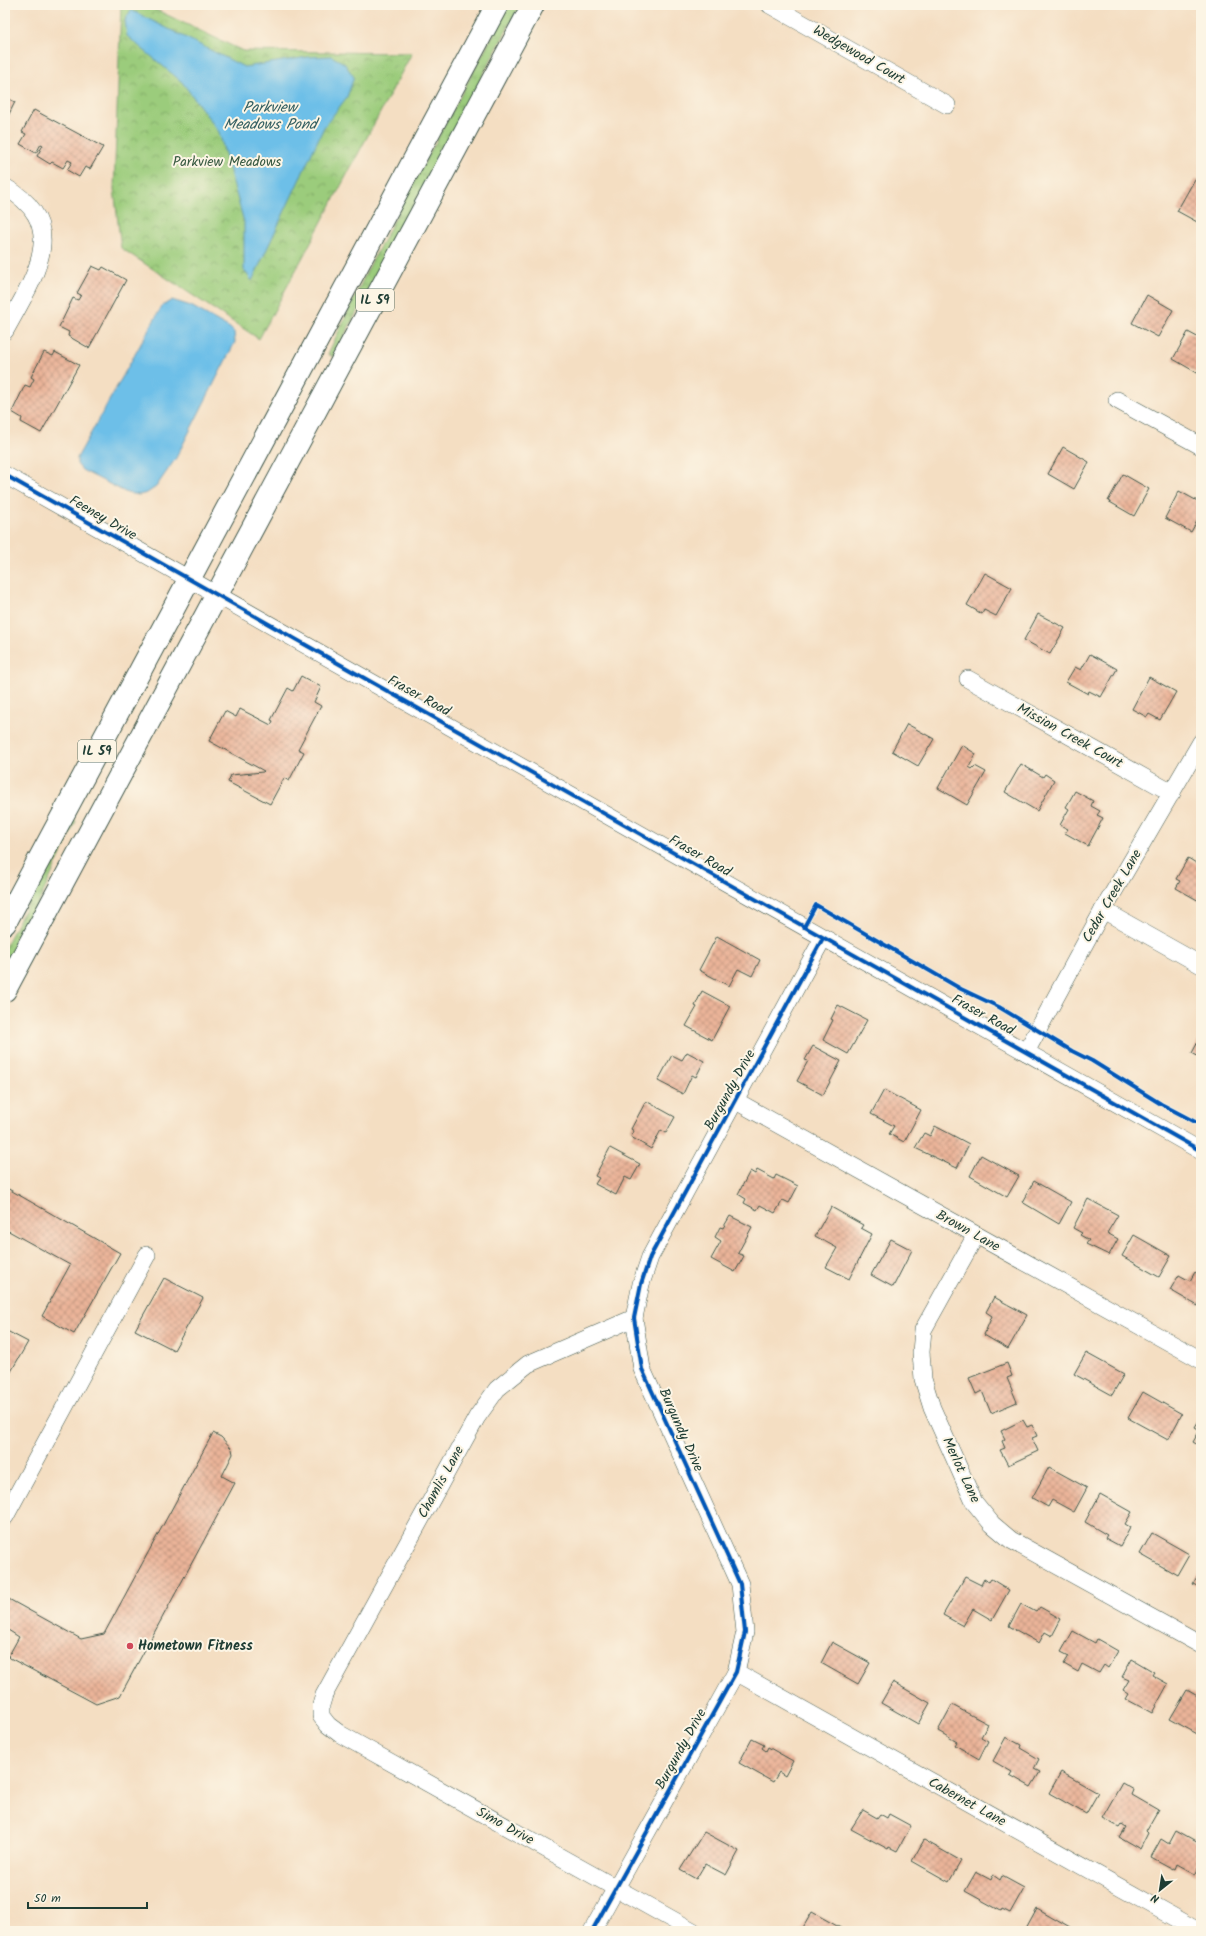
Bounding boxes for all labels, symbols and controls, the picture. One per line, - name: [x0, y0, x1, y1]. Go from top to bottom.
- street label: Wedgewood Court: [809, 20, 910, 91]
- water label: Parkview Meadows Pond: [224, 96, 320, 137]
- park label: Parkview Meadows: [173, 151, 281, 173]
- road number: IL 59: [356, 289, 394, 311]
- street label: Feeney Drive: [65, 490, 142, 547]
- street label: Fraser Road: [383, 670, 455, 723]
- street label: Mission Creek Court: [1013, 698, 1128, 775]
- road number: IL 59: [78, 740, 116, 762]
- street label: Fraser Road: [665, 829, 736, 883]
- street label: Cedar Creek Lane: [1076, 845, 1148, 947]
- street label: Fraser Road: [947, 989, 1019, 1042]
- street label: Burgundy Drive: [699, 1045, 762, 1134]
- street label: Brown Lane: [932, 1204, 1005, 1258]
- street label: Burgundy Drive: [653, 1385, 710, 1476]
- street label: Merlot Lane: [936, 1433, 986, 1507]
- street label: Chamlis Lane: [412, 1441, 470, 1522]
- place label: Hometown Fitness: [138, 1635, 253, 1657]
- marker: Hometown Fitness: [125, 1641, 135, 1651]
- street label: Burgundy Drive: [650, 1704, 713, 1793]
- street label: Cabernet Lane: [924, 1772, 1011, 1833]
- street label: Simo Drive: [472, 1801, 539, 1851]
- north arrow: [1140, 1870, 1180, 1910]
- scale bar: [28, 1884, 147, 1910]
- text: N: [1148, 1888, 1163, 1907]
- text: 50 m: [34, 1889, 61, 1908]

